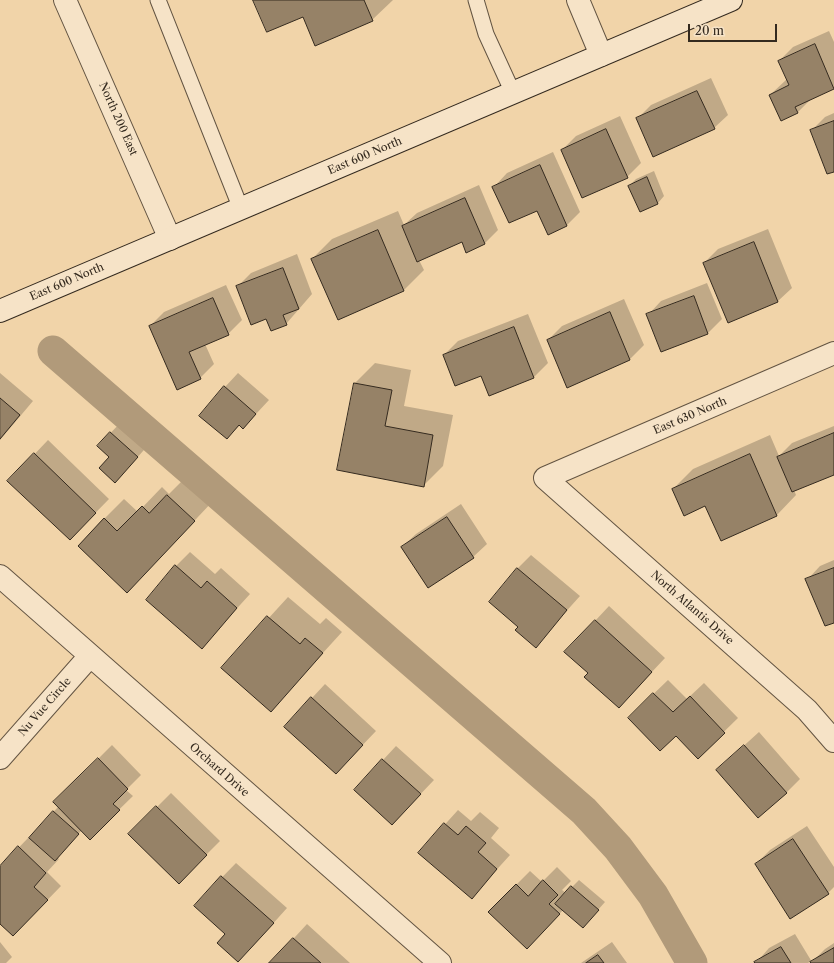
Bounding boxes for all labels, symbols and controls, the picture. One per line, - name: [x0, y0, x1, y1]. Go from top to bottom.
- scale bar: [690, 16, 779, 42]
- text: 20 m: [695, 23, 724, 38]
- street label: North 200 East: [96, 80, 140, 158]
- street label: East 600 North: [326, 134, 404, 178]
- street label: East 600 North: [28, 260, 106, 304]
- street label: East 630 North: [651, 395, 729, 437]
- street label: North Atlantis Drive: [648, 568, 736, 648]
- street label: Nu Vue Circle: [16, 675, 74, 739]
- street label: Orchard Drive: [186, 740, 252, 800]

